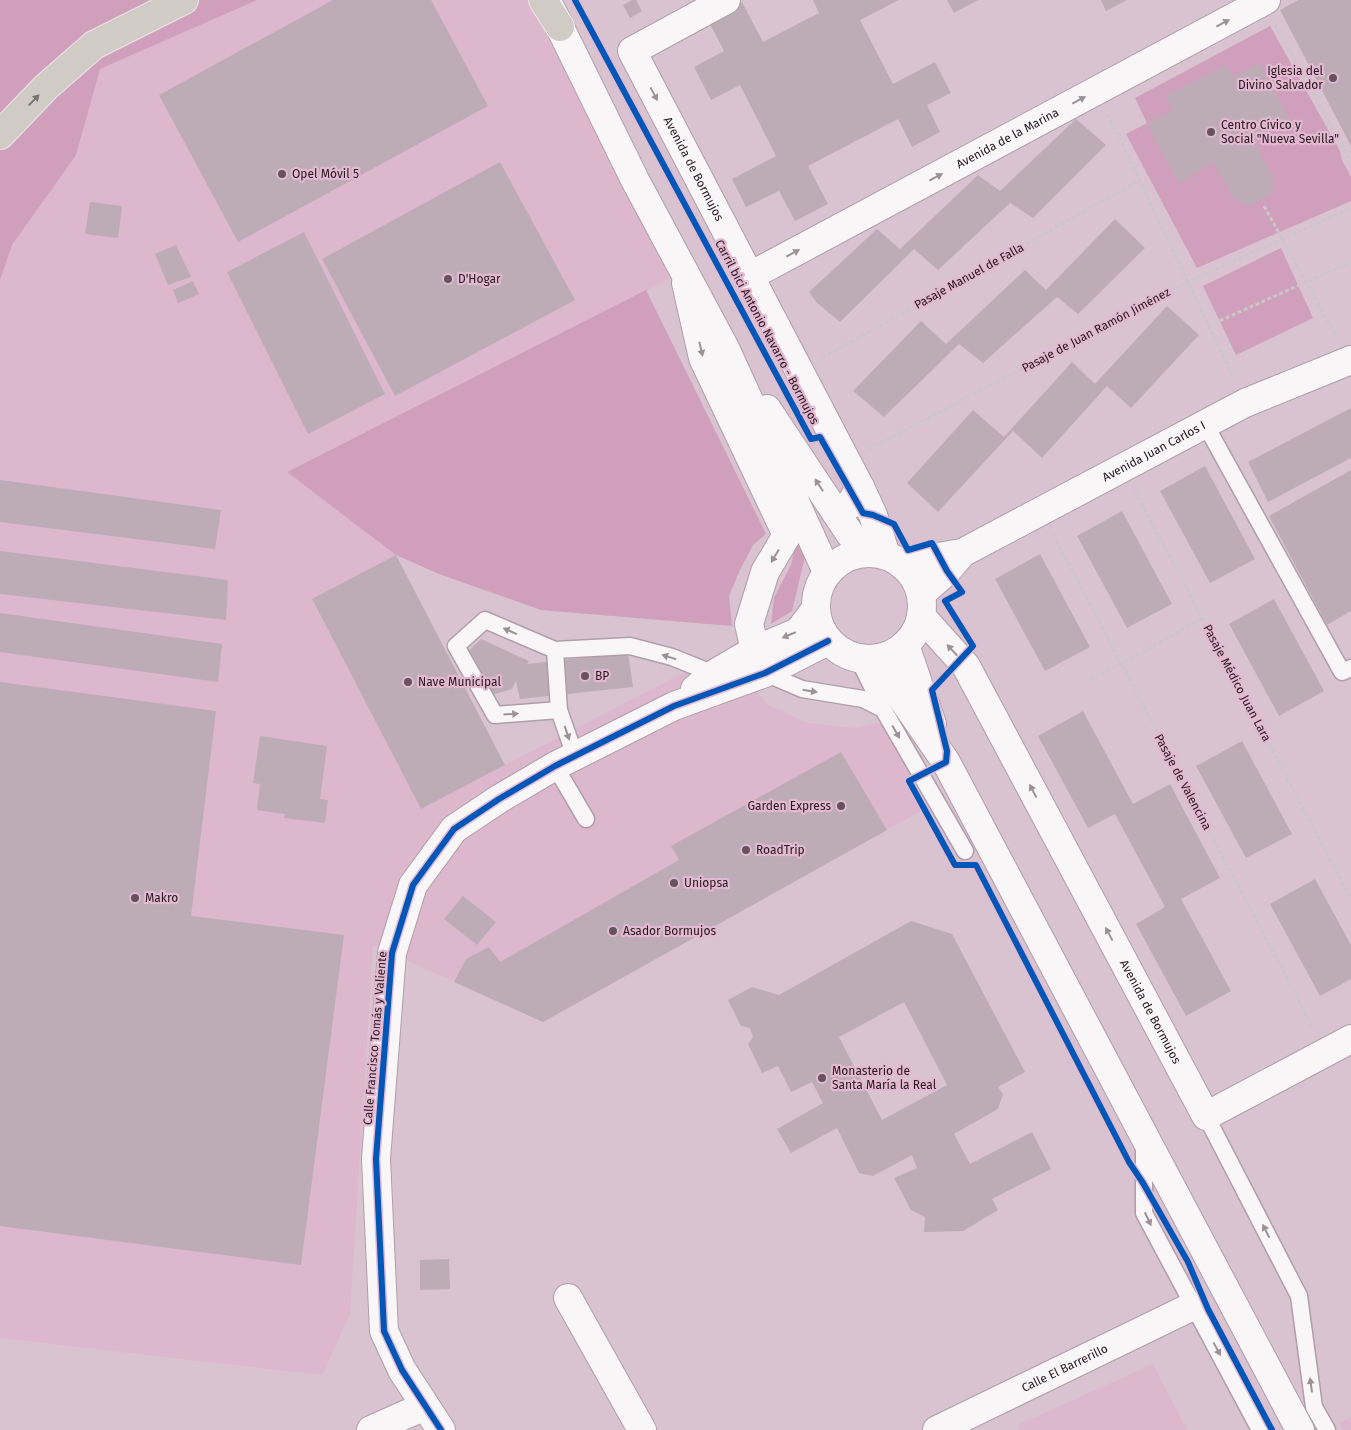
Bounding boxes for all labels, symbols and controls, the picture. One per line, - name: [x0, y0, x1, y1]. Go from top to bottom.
- one-way arrow: [1215, 19, 1230, 27]
- place label: Iglesia del Divino Salvador: [1238, 64, 1323, 92]
- marker: Iglesia del Divino Salvador: [1327, 72, 1339, 84]
- one-way arrow: [650, 87, 658, 101]
- one-way arrow: [28, 94, 40, 106]
- one-way arrow: [1072, 96, 1087, 104]
- street label: Avenida de la Marina: [954, 105, 1061, 171]
- street label: Avenida de Bormujos: [661, 114, 727, 224]
- place label: Centro Cívico y Social "Nueva Sevilla": [1221, 118, 1339, 146]
- marker: Centro Cívico y Social "Nueva Sevilla": [1205, 126, 1217, 138]
- place label: Opel Móvil 5: [292, 167, 359, 181]
- marker: Opel Móvil 5: [276, 168, 288, 180]
- one-way arrow: [929, 172, 943, 181]
- street label: Carril bici Antonio Navarro - Bormujos: [712, 237, 822, 427]
- street label: Pasaje Manuel de Falla: [912, 240, 1026, 312]
- one-way arrow: [786, 249, 800, 257]
- place label: D'Hogar: [458, 272, 501, 286]
- marker: D'Hogar: [442, 273, 454, 285]
- street label: Pasaje de Juan Ramón Jiménez: [1020, 285, 1172, 375]
- one-way arrow: [697, 342, 705, 357]
- street label: Avenida Juan Carlos I: [1100, 418, 1208, 484]
- one-way arrow: [814, 478, 823, 492]
- one-way arrow: [770, 549, 779, 562]
- street label: Pasaje Médico Juan Lara: [1200, 622, 1274, 744]
- one-way arrow: [503, 626, 517, 634]
- one-way arrow: [782, 632, 796, 640]
- one-way arrow: [946, 645, 958, 657]
- one-way arrow: [661, 652, 676, 660]
- place label: BP: [595, 669, 609, 683]
- marker: BP: [579, 670, 591, 682]
- place label: Nave Municipal: [418, 675, 501, 689]
- marker: Nave Municipal: [402, 676, 414, 688]
- one-way arrow: [803, 687, 819, 695]
- one-way arrow: [504, 709, 520, 717]
- one-way arrow: [563, 726, 571, 741]
- one-way arrow: [892, 726, 901, 739]
- street label: Pasaje de Valencina: [1152, 732, 1214, 832]
- one-way arrow: [1028, 784, 1037, 797]
- place label: Garden Express: [747, 799, 831, 813]
- marker: Garden Express: [835, 800, 847, 812]
- place label: RoadTrip: [756, 843, 805, 857]
- marker: RoadTrip: [740, 844, 752, 856]
- place label: Uniopsa: [684, 876, 729, 890]
- marker: Uniopsa: [668, 877, 680, 889]
- place label: Makro: [145, 891, 178, 905]
- marker: Makro: [129, 892, 141, 904]
- place label: Asador Bormujos: [623, 924, 716, 938]
- marker: Asador Bormujos: [607, 925, 619, 937]
- one-way arrow: [1105, 927, 1113, 941]
- street label: Calle Francisco Tomás y Valiente: [360, 951, 390, 1125]
- street label: Avenida de Bormujos: [1117, 957, 1184, 1066]
- place label: Monasterio de Santa María la Real: [832, 1064, 937, 1092]
- marker: Monasterio de Santa María la Real: [816, 1072, 828, 1084]
- one-way arrow: [1143, 1212, 1152, 1227]
- one-way arrow: [1262, 1224, 1270, 1238]
- street label: Calle El Barrerillo: [1019, 1341, 1110, 1395]
- one-way arrow: [1212, 1342, 1221, 1356]
- one-way arrow: [1307, 1376, 1315, 1392]

